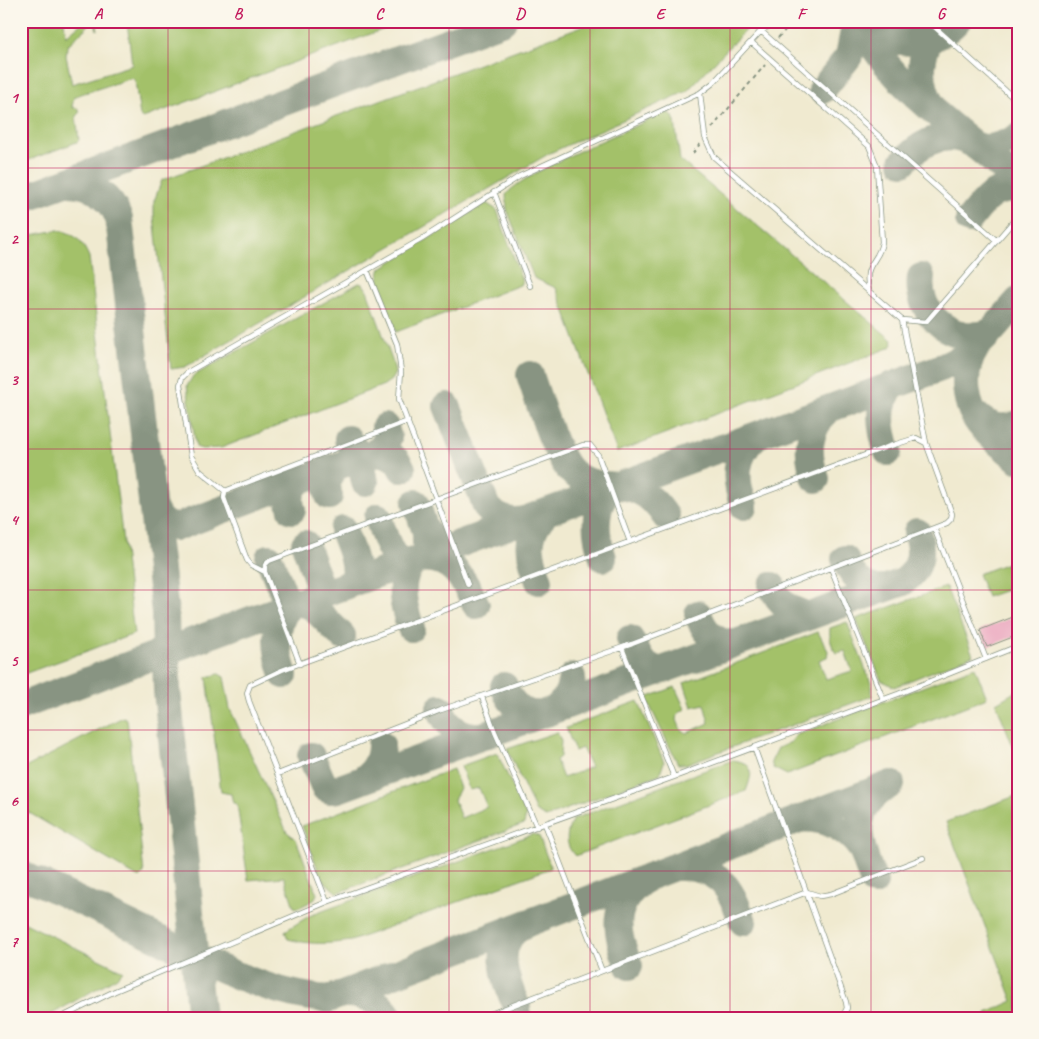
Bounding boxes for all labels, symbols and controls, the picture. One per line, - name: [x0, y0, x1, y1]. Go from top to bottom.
- text: A: [94, 4, 104, 24]
- text: B: [234, 4, 244, 24]
- text: C: [375, 4, 385, 24]
- text: D: [515, 4, 526, 24]
- text: E: [656, 4, 667, 24]
- text: F: [797, 4, 808, 24]
- text: G: [937, 4, 947, 24]
- text: 1: [10, 88, 19, 108]
- text: 2: [10, 229, 19, 249]
- text: 3: [10, 370, 19, 390]
- text: 4: [10, 510, 19, 530]
- text: 5: [11, 651, 20, 671]
- text: 6: [10, 791, 19, 811]
- text: 7: [10, 932, 19, 952]

